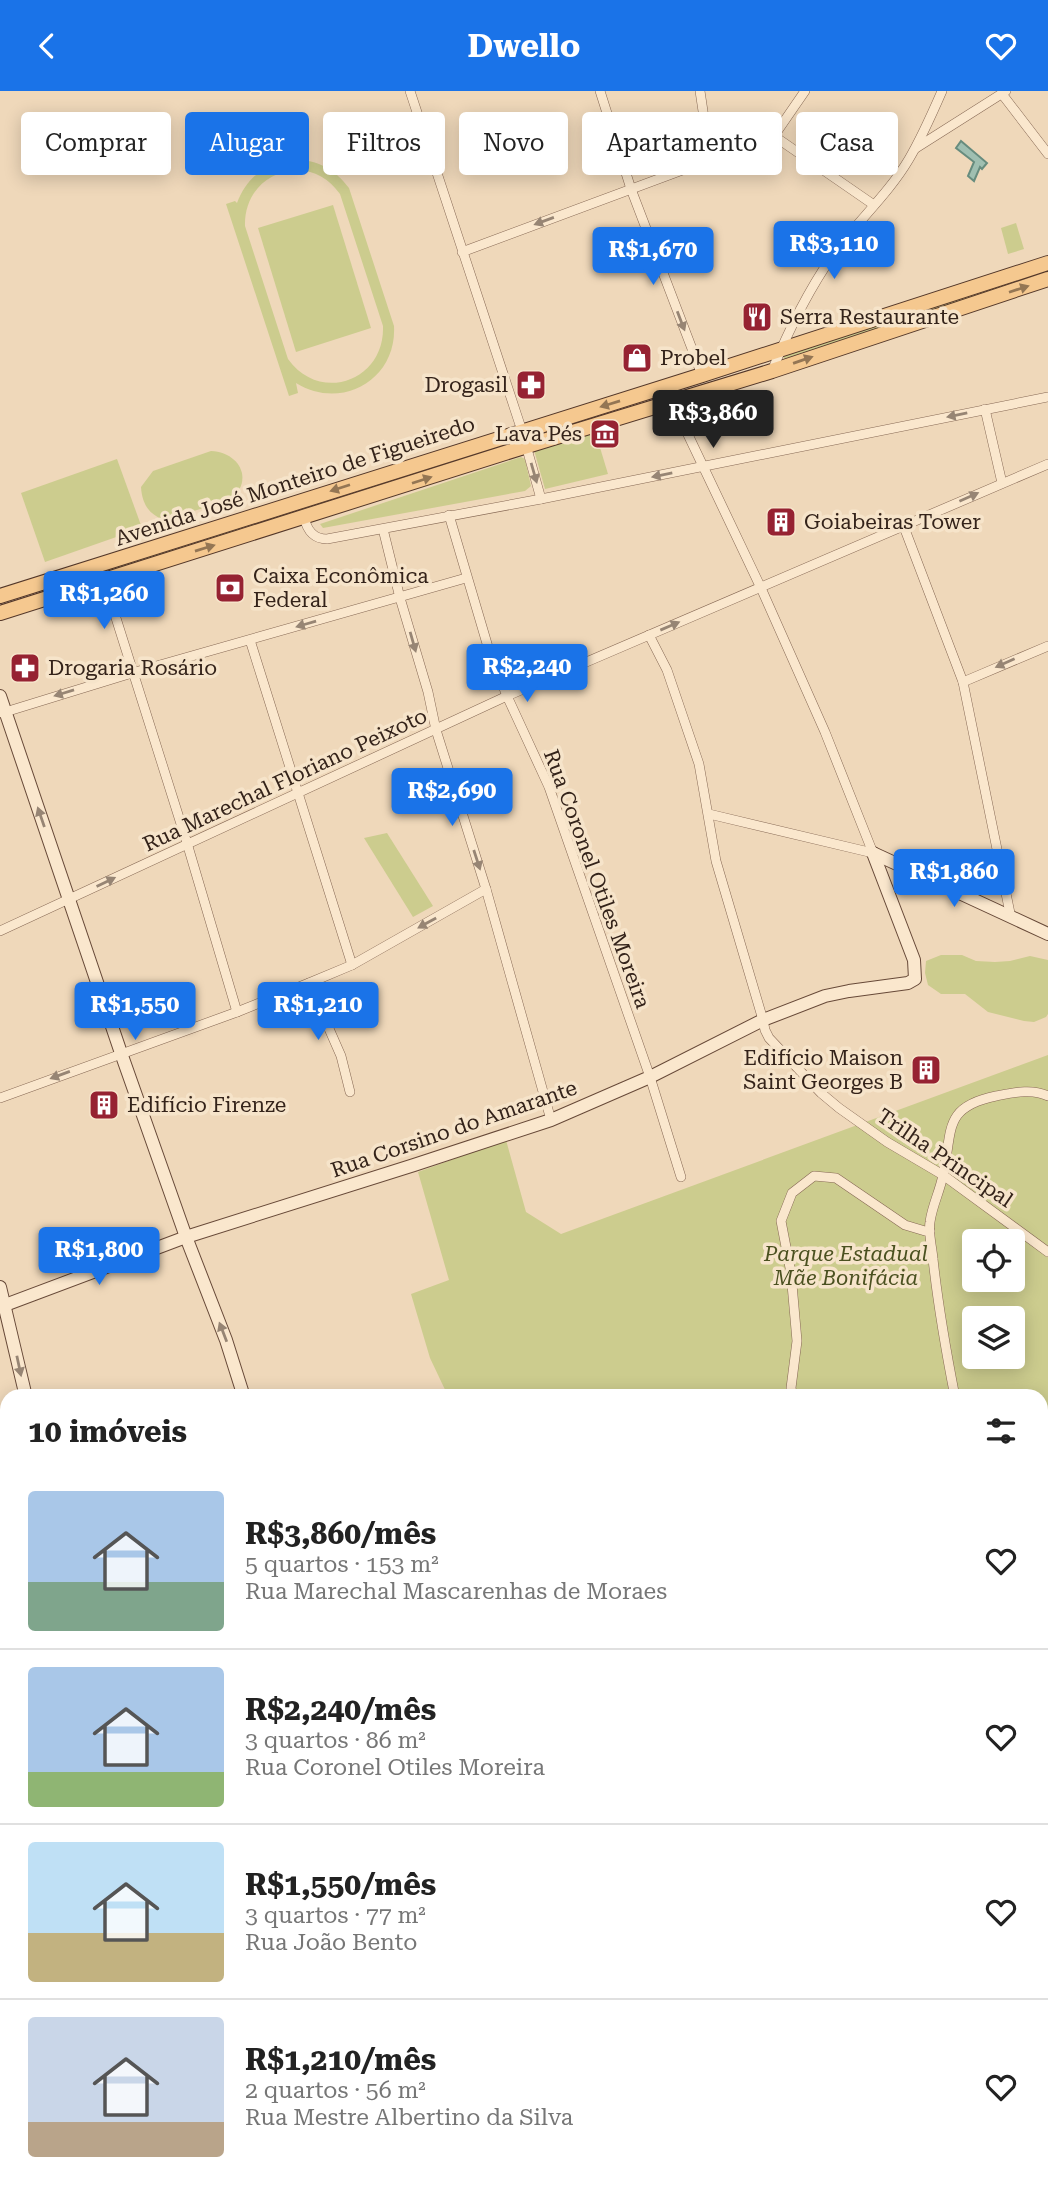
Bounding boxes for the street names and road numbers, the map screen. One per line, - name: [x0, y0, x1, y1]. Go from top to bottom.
- street label: Avenida José Monteiro de Figueiredo: [112, 411, 478, 551]
- street label: Rua Marechal Floriano Peixoto: [139, 703, 431, 857]
- street label: Rua Coronel Otiles Moreira: [539, 746, 655, 1012]
- street label: Rua Corsino do Amarante: [328, 1076, 580, 1182]
- street label: Trilha Principal: [873, 1104, 1018, 1212]

